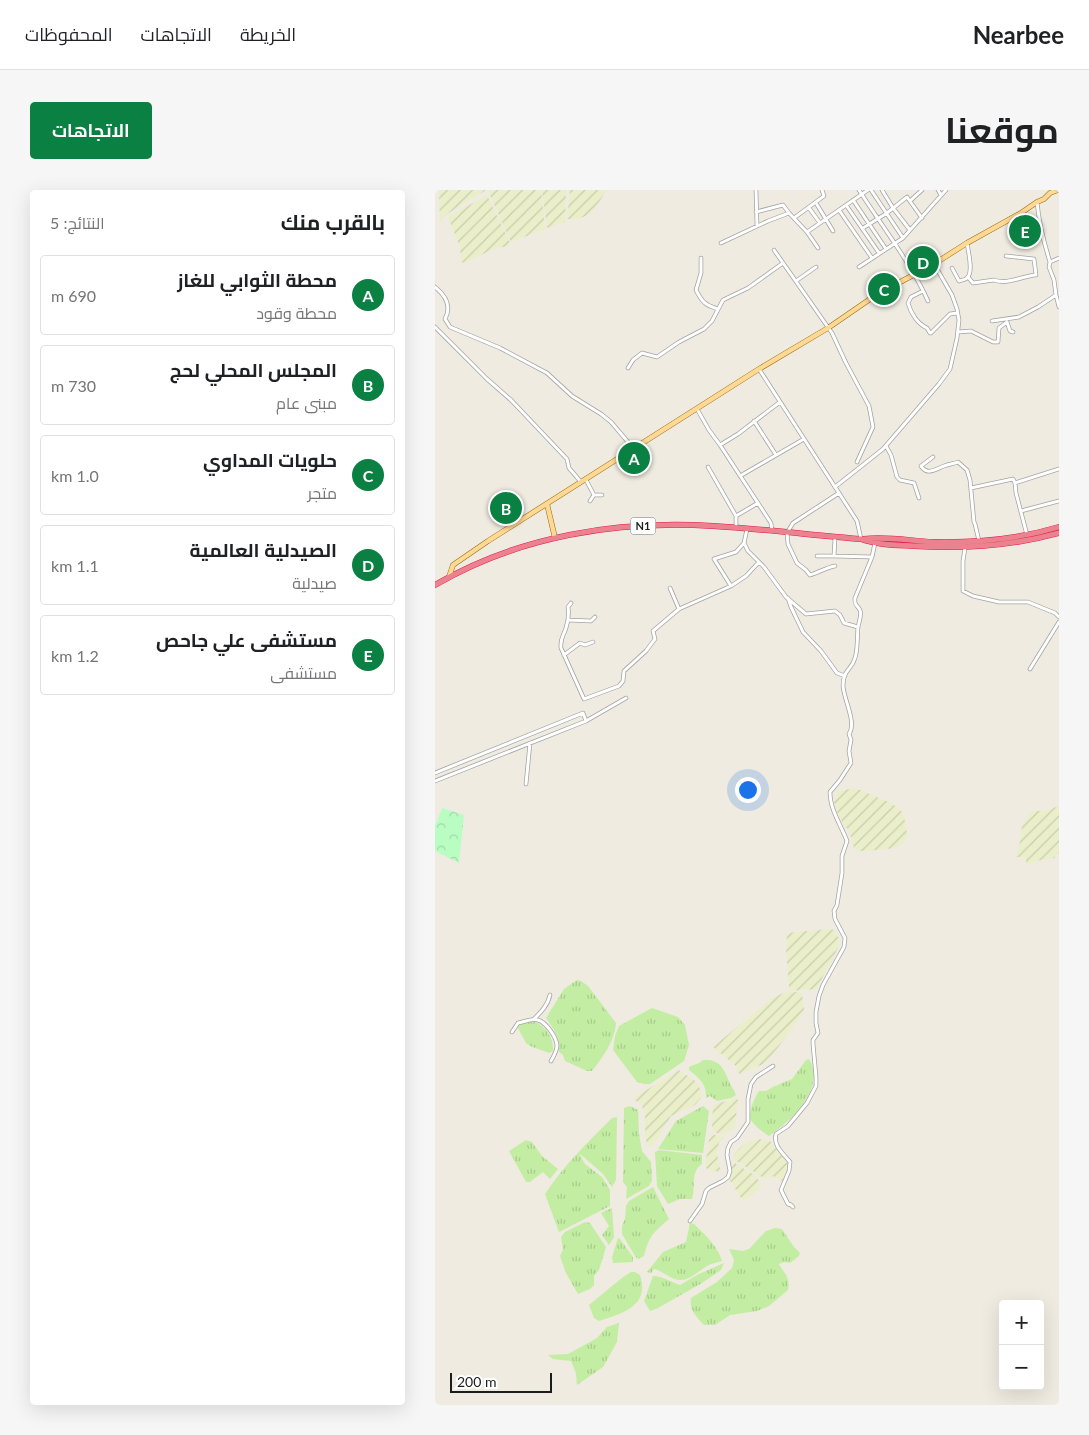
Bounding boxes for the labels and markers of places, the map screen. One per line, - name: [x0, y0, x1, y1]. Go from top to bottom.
- pin: E: [1009, 212, 1041, 250]
- pin: D: [907, 243, 939, 281]
- pin: C: [868, 270, 900, 308]
- pin: A: [618, 439, 650, 477]
- pin: B: [490, 489, 522, 527]

